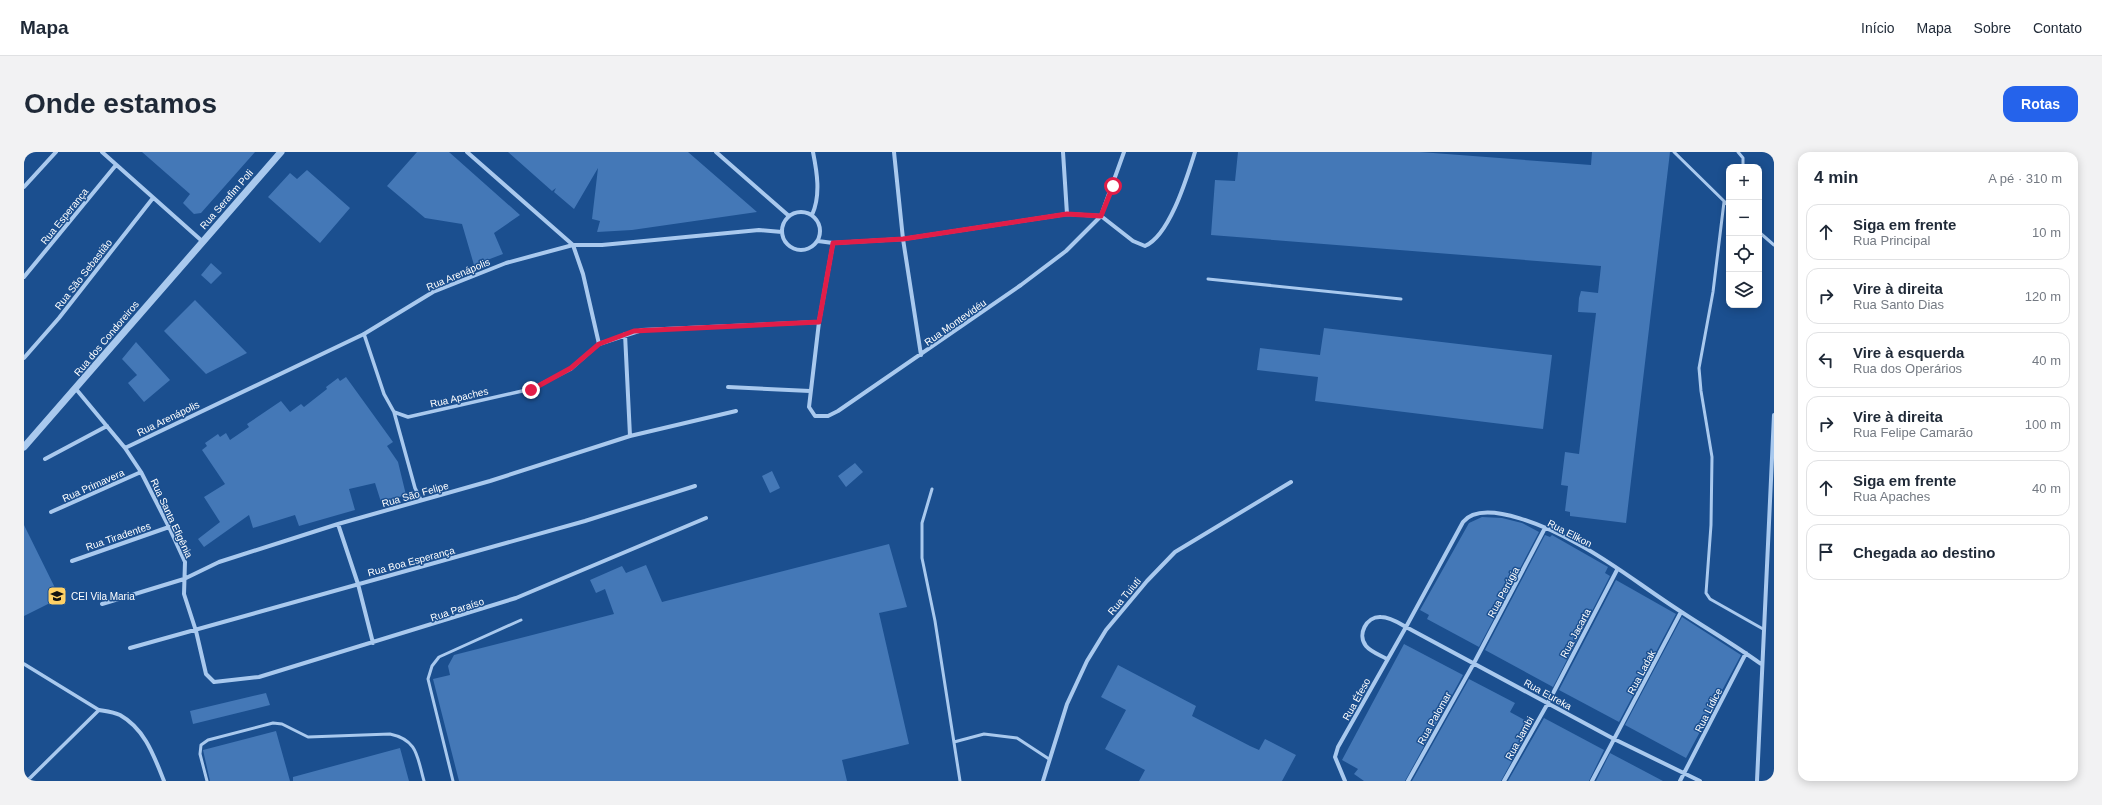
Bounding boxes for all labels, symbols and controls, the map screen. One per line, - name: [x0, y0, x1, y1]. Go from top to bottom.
- text: Mapa: [20, 17, 69, 38]
- text: Início: [1861, 20, 1895, 36]
- text: Mapa: [1917, 20, 1952, 36]
- text: Sobre: [1974, 20, 2011, 36]
- text: Contato: [2033, 20, 2082, 36]
- button: Rotas: [2003, 86, 2078, 122]
- text: Onde estamos: [24, 88, 217, 119]
- map controls: [1726, 164, 1762, 308]
- button: +: [1726, 164, 1762, 200]
- street label: Rua Serafim Poli: [198, 167, 255, 231]
- text: 4 min: [1814, 168, 1858, 187]
- text: A pé · 310 m: [1988, 171, 2062, 186]
- route start: [1104, 177, 1122, 195]
- street label: Rua Esperança: [38, 186, 91, 247]
- button: −: [1726, 200, 1762, 236]
- text: Siga em frente: [1853, 216, 1956, 233]
- icon: ahead: [1815, 221, 1837, 243]
- text: 10 m: [2032, 225, 2061, 240]
- text: Rua Principal: [1853, 233, 1930, 248]
- button: locate: [1726, 236, 1762, 272]
- street label: Rua São Sebastião: [53, 237, 115, 312]
- street label: Rua Arenápolis: [425, 256, 492, 293]
- button: layers: [1726, 272, 1762, 308]
- text: Vire à direita: [1853, 280, 1943, 297]
- icon: right: [1815, 285, 1837, 307]
- text: 120 m: [2025, 289, 2061, 304]
- street label: Rua Montevidéu: [922, 297, 988, 348]
- text: Rua Santo Dias: [1853, 297, 1944, 312]
- street label: Rua dos Condoreiros: [72, 299, 141, 378]
- text: Vire à esquerda: [1853, 344, 1964, 361]
- icon: left: [1815, 349, 1837, 371]
- text: 40 m: [2032, 353, 2061, 368]
- text: Rua dos Operários: [1853, 361, 1962, 376]
- route end: [522, 381, 540, 399]
- street label: Rua Apaches: [429, 385, 489, 410]
- street label: Rua Arenápolis: [135, 399, 201, 438]
- text: Vire à direita: [1853, 408, 1943, 425]
- icon: right: [1815, 413, 1837, 435]
- text: 100 m: [2025, 417, 2061, 432]
- text: Rua Felipe Camarão: [1853, 425, 1973, 440]
- street label: Rua Primavera: [60, 467, 126, 504]
- text: Siga em frente: [1853, 472, 1956, 489]
- street label: Rua Santa Efigênia: [148, 477, 195, 560]
- icon: ahead: [1815, 477, 1837, 499]
- street label: Rua São Felipe: [380, 480, 450, 509]
- text: 40 m: [2032, 481, 2061, 496]
- text: Rua Apaches: [1853, 489, 1930, 504]
- street label: Rua Elikon: [1546, 518, 1594, 549]
- street label: Rua Tiradentes: [84, 520, 152, 553]
- icon: arrive: [1815, 541, 1837, 563]
- street label: Rua Boa Esperança: [366, 544, 456, 578]
- text: Chegada ao destino: [1853, 544, 1996, 561]
- street label: Rua Perúgia: [1486, 565, 1522, 619]
- street label: Rua Tuiuti: [1106, 576, 1143, 617]
- school or university icon: CEI Vila Maria: [46, 585, 68, 607]
- place label: CEI Vila Maria: [71, 591, 135, 602]
- street label: Rua Paraíso: [429, 596, 486, 623]
- street label: Rua Jacarta: [1558, 606, 1593, 660]
- street label: Rua Ladak: [1625, 647, 1658, 696]
- street label: Rua Éfeso: [1339, 675, 1373, 722]
- street label: Rua Eureka: [1522, 677, 1574, 712]
- street label: Rua Lídice: [1693, 686, 1724, 734]
- street label: Rua Palomar: [1415, 689, 1454, 746]
- street label: Rua Jambi: [1503, 715, 1536, 762]

